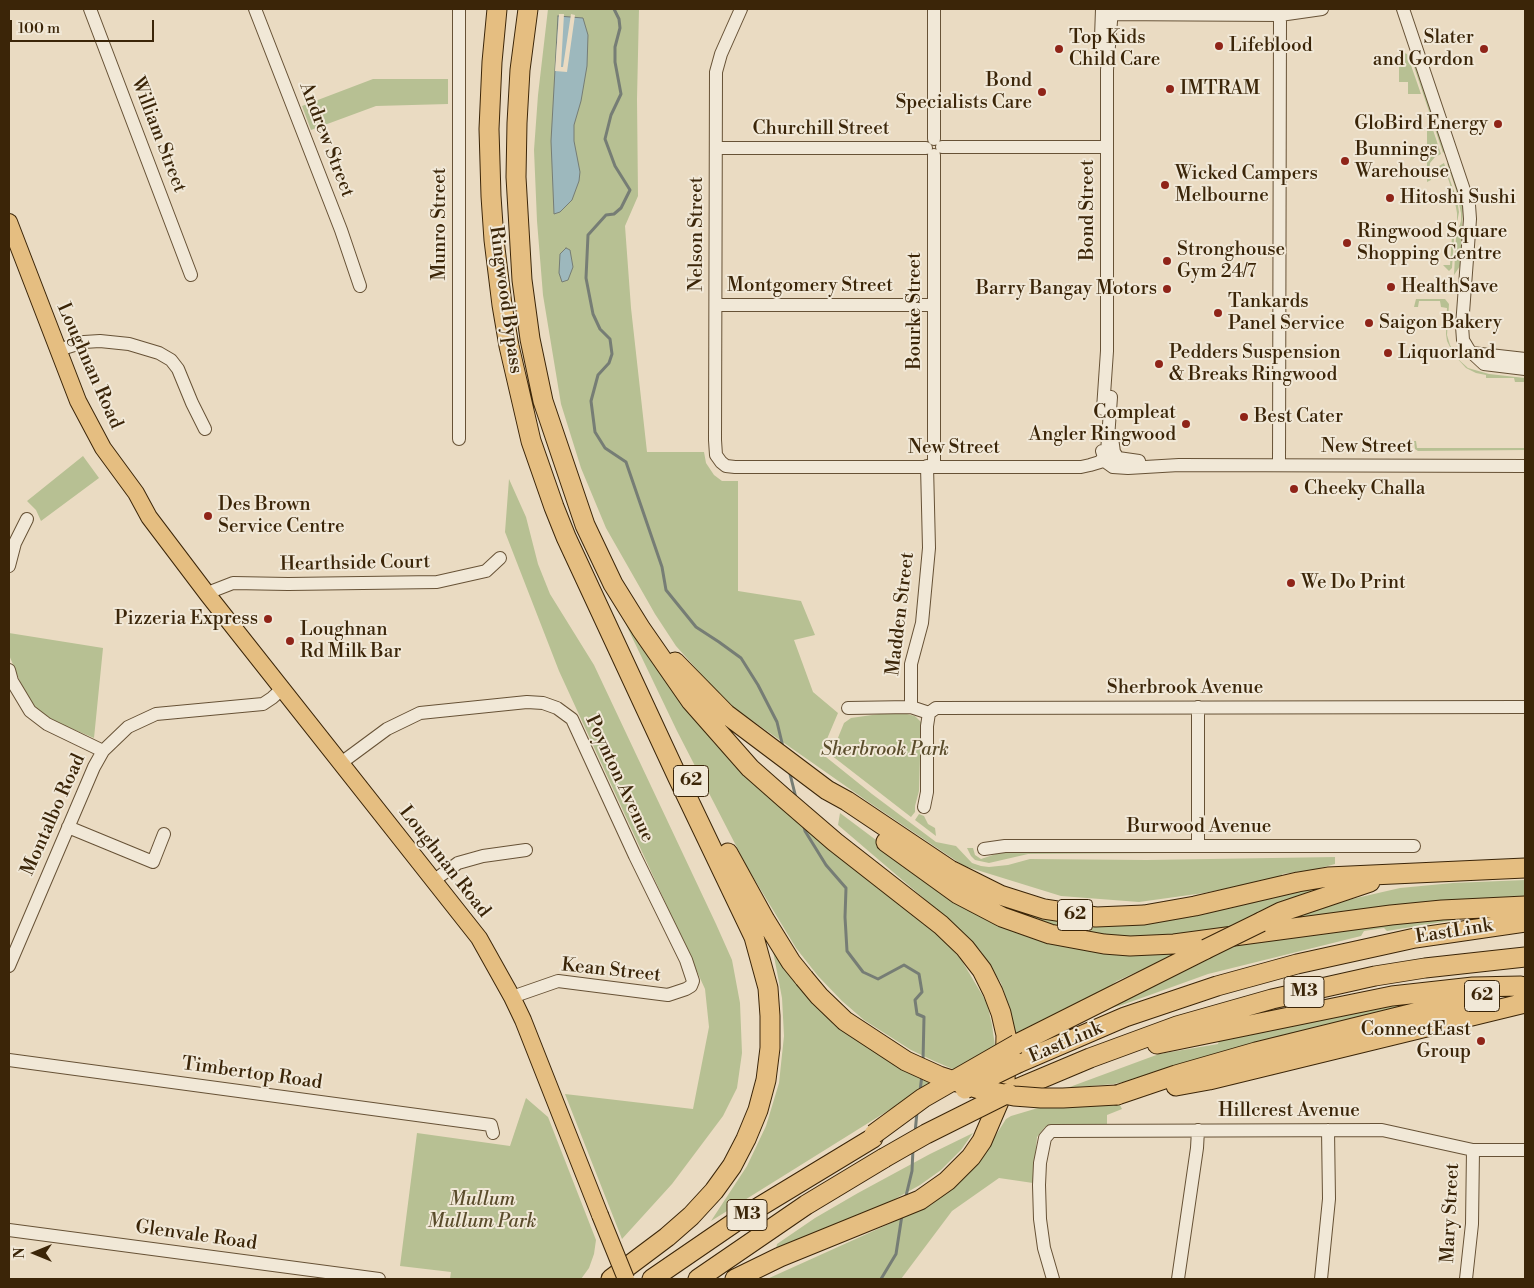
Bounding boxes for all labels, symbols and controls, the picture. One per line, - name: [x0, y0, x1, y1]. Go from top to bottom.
- scale bar: [12, 10, 156, 42]
- text: 100 m: [18, 19, 60, 38]
- place label: Top Kids Child Care: [1069, 27, 1160, 71]
- place label: Slater and Gordon: [1373, 27, 1474, 71]
- place label: Lifeblood: [1229, 35, 1313, 57]
- marker: Lifeblood: [1213, 40, 1225, 52]
- marker: Top Kids Child Care: [1053, 43, 1065, 55]
- marker: Slater and Gordon: [1478, 43, 1490, 55]
- place label: Bond Specialists Care: [895, 70, 1032, 114]
- street label: William Street: [125, 74, 191, 196]
- place label: IMTRAM: [1180, 78, 1260, 100]
- street label: Andrew Street: [294, 79, 358, 201]
- marker: IMTRAM: [1164, 83, 1176, 95]
- marker: Bond Specialists Care: [1036, 86, 1048, 98]
- place label: GloBird Energy: [1354, 113, 1488, 135]
- street label: Churchill Street: [753, 118, 889, 140]
- marker: GloBird Energy: [1492, 118, 1504, 130]
- place label: Bunnings Warehouse: [1355, 139, 1449, 183]
- marker: Bunnings Warehouse: [1339, 155, 1351, 167]
- street label: Bond Street: [1077, 159, 1099, 261]
- place label: Wicked Campers Melbourne: [1175, 163, 1318, 207]
- street label: Munro Street: [429, 167, 451, 281]
- street label: Nelson Street: [686, 177, 708, 291]
- marker: Wicked Campers Melbourne: [1159, 179, 1171, 191]
- place label: Hitoshi Sushi: [1400, 187, 1516, 209]
- marker: Hitoshi Sushi: [1384, 192, 1396, 204]
- place label: Ringwood Square Shopping Centre: [1357, 221, 1507, 265]
- street label: Ringwood Bypass: [483, 225, 527, 375]
- marker: Ringwood Square Shopping Centre: [1341, 237, 1353, 249]
- place label: Stronghouse Gym 24/7: [1177, 239, 1285, 283]
- street label: Bourke Street: [904, 252, 926, 370]
- marker: Stronghouse Gym 24/7: [1161, 255, 1173, 267]
- street label: Montgomery Street: [727, 275, 893, 297]
- place label: HealthSave: [1401, 276, 1498, 298]
- place label: Barry Bangay Motors: [976, 278, 1157, 300]
- marker: HealthSave: [1385, 281, 1397, 293]
- marker: Barry Bangay Motors: [1161, 283, 1173, 295]
- place label: Tankards Panel Service: [1228, 291, 1344, 335]
- street label: Loughnan Road: [51, 299, 127, 433]
- marker: Tankards Panel Service: [1212, 307, 1224, 319]
- place label: Saigon Bakery: [1379, 312, 1502, 334]
- marker: Saigon Bakery: [1363, 317, 1375, 329]
- place label: Pedders Suspension & Breaks Ringwood: [1169, 342, 1341, 386]
- place label: Liquorland: [1398, 342, 1495, 364]
- marker: Liquorland: [1382, 347, 1394, 359]
- marker: Pedders Suspension & Breaks Ringwood: [1153, 358, 1165, 370]
- place label: Compleat Angler Ringwood: [1029, 402, 1176, 446]
- place label: Best Cater: [1254, 406, 1343, 428]
- marker: Best Cater: [1238, 411, 1250, 423]
- marker: Compleat Angler Ringwood: [1180, 418, 1192, 430]
- street label: New Street: [1321, 436, 1413, 458]
- street label: New Street: [908, 437, 1000, 459]
- place label: Cheeky Challa: [1304, 478, 1425, 500]
- marker: Cheeky Challa: [1288, 483, 1300, 495]
- place label: Des Brown Service Centre: [218, 494, 345, 538]
- marker: Des Brown Service Centre: [202, 510, 214, 522]
- street label: Hearthside Court: [280, 551, 430, 577]
- street label: Madden Street: [882, 551, 920, 677]
- place label: We Do Print: [1301, 572, 1406, 594]
- marker: We Do Print: [1285, 577, 1297, 589]
- place label: Pizzeria Express: [114, 608, 258, 630]
- marker: Pizzeria Express: [262, 613, 274, 625]
- place label: Loughnan Rd Milk Bar: [300, 619, 402, 663]
- marker: Loughnan Rd Milk Bar: [284, 635, 296, 647]
- street label: Sherbrook Avenue: [1107, 677, 1263, 699]
- street label: Poynton Avenue: [580, 712, 658, 846]
- park label: Sherbrook Park: [821, 739, 949, 761]
- street label: Montalbo Road: [17, 751, 91, 879]
- road number: 62: [674, 766, 708, 796]
- street label: Loughnan Road: [393, 802, 495, 922]
- street label: Burwood Avenue: [1127, 816, 1271, 838]
- road number: 62: [1058, 900, 1092, 930]
- street label: EastLink: [1414, 915, 1494, 949]
- street label: Kean Street: [560, 954, 662, 988]
- road number: M3: [1284, 976, 1324, 1008]
- road number: 62: [1464, 980, 1500, 1011]
- street label: EastLink: [1026, 1017, 1106, 1069]
- place label: ConnectEast Group: [1361, 1019, 1471, 1063]
- marker: ConnectEast Group: [1475, 1035, 1487, 1047]
- street label: Timbertop Road: [180, 1053, 324, 1095]
- street label: Hillcrest Avenue: [1218, 1100, 1360, 1122]
- street label: Mary Street: [1437, 1162, 1465, 1264]
- park label: Mullum Mullum Park: [428, 1189, 536, 1233]
- road number: M3: [727, 1200, 767, 1230]
- street label: Glenvale Road: [134, 1216, 258, 1256]
- north arrow: [10, 1228, 60, 1278]
- text: N: [11, 1247, 29, 1259]

